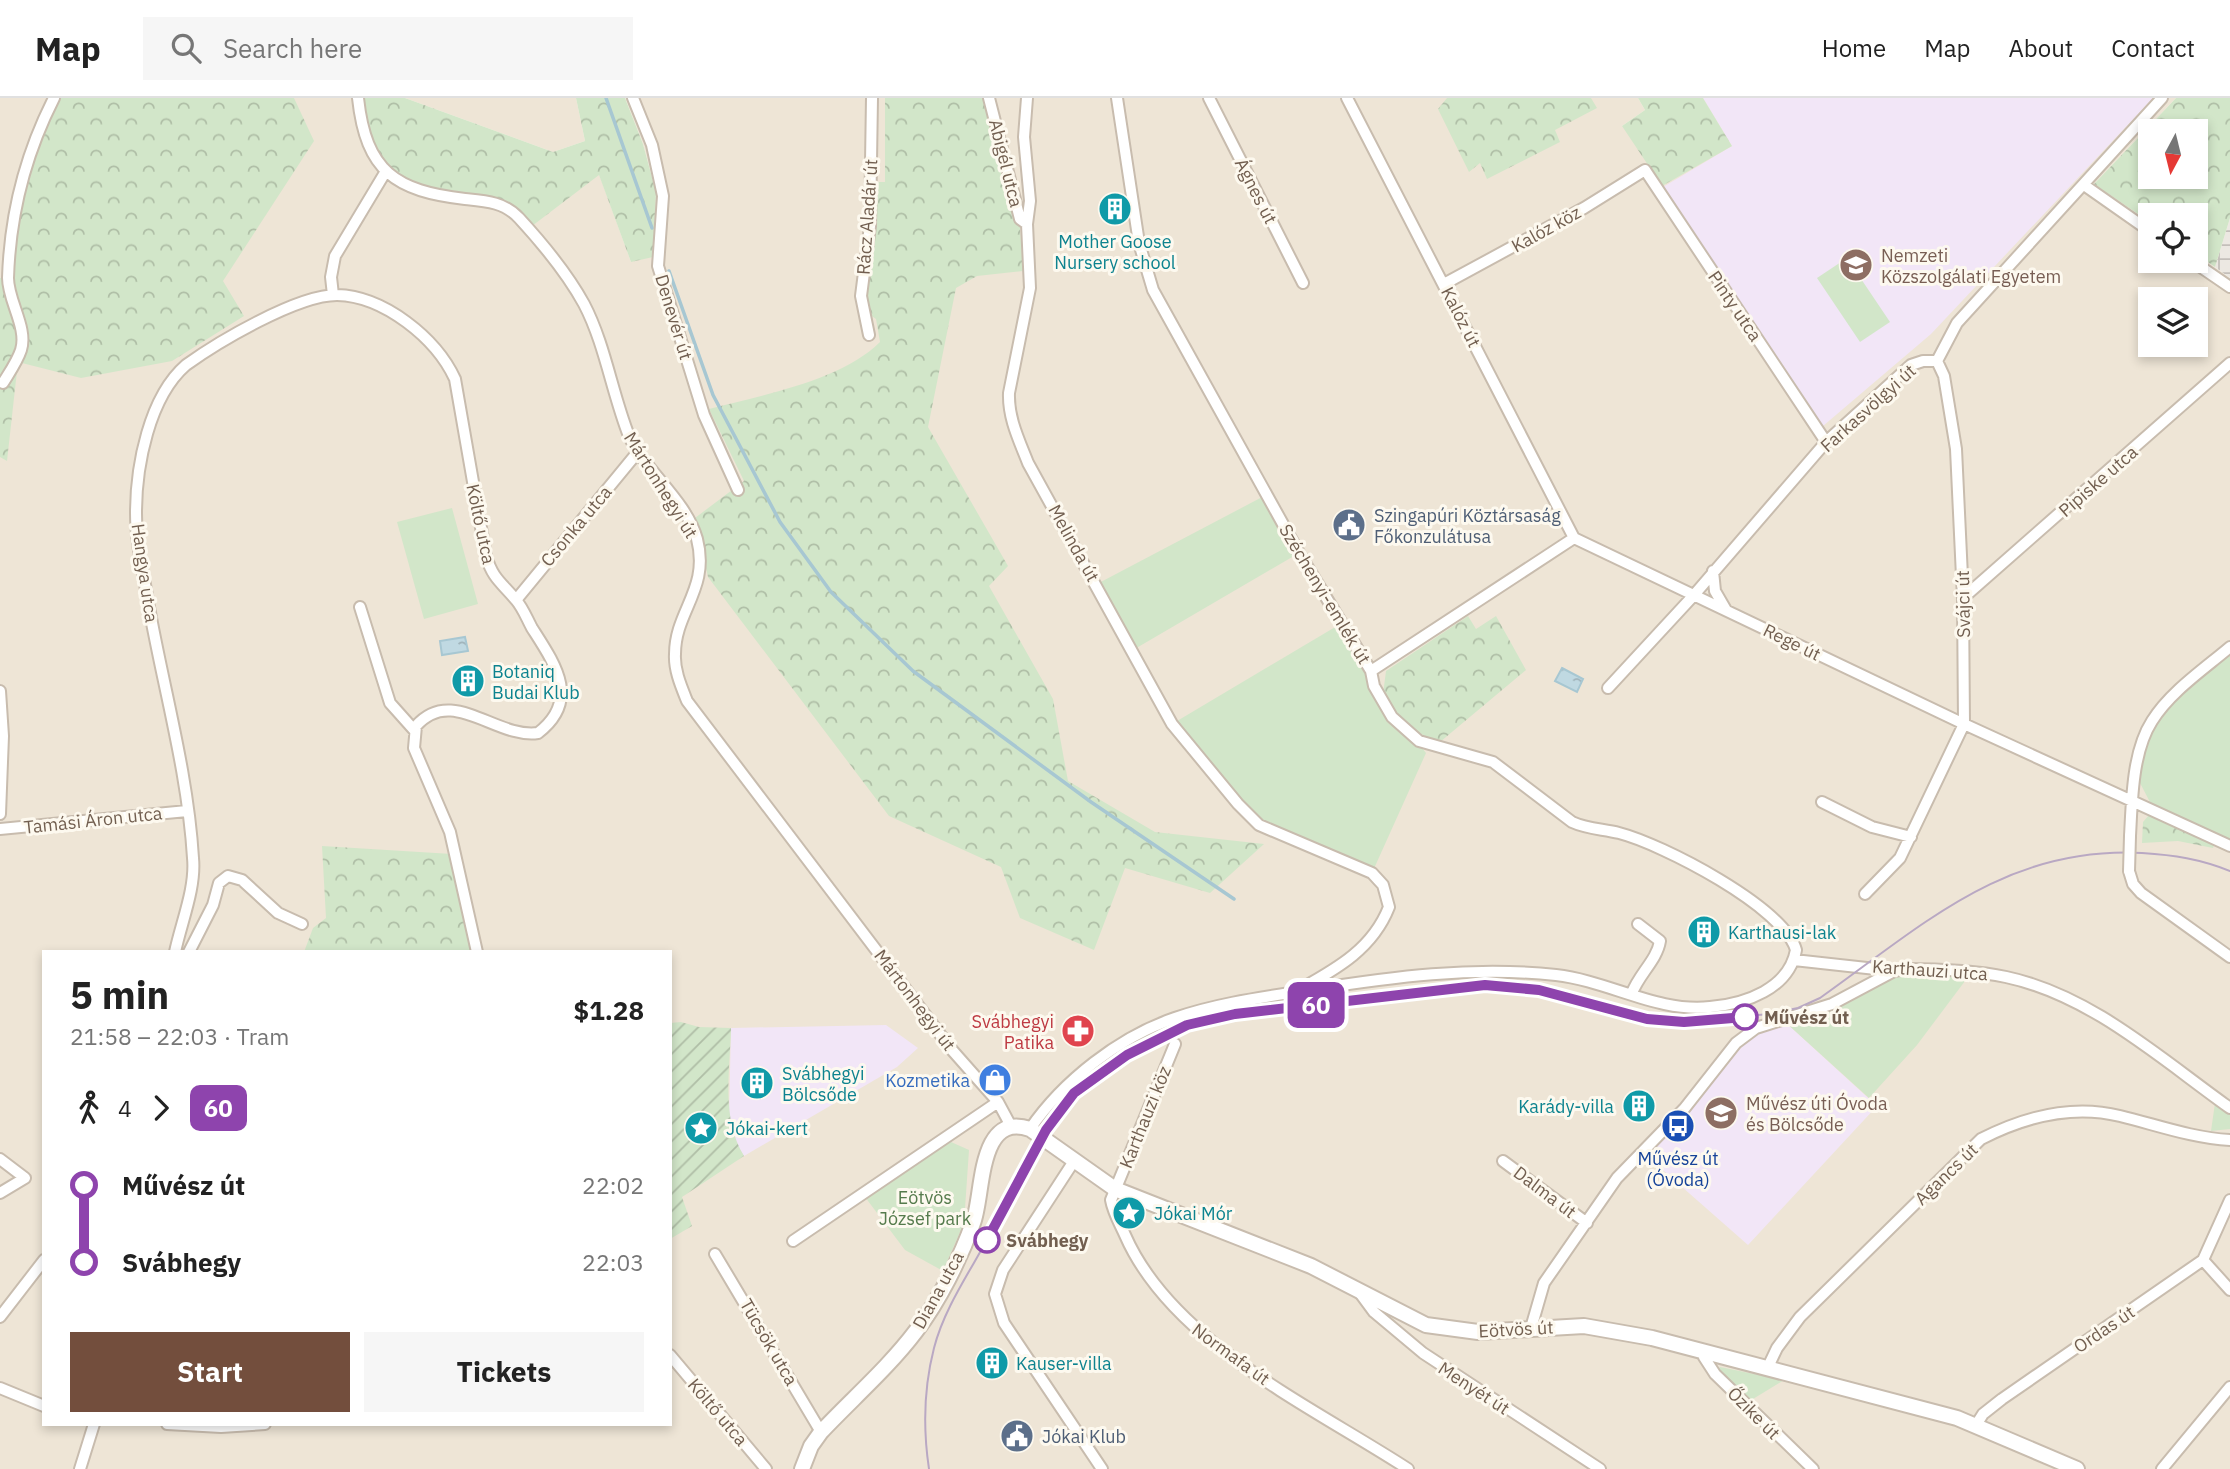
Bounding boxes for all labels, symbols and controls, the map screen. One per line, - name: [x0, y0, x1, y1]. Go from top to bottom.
- search box: [143, 17, 633, 80]
- text: Map: [35, 27, 101, 70]
- icon: search: [167, 29, 205, 67]
- text: Search here: [223, 31, 362, 65]
- text: Home: [1822, 32, 1886, 64]
- text: Map: [1924, 32, 1970, 64]
- text: About: [2008, 32, 2073, 64]
- text: Contact: [2111, 32, 2195, 64]
- street label: Abigél utca: [984, 117, 1028, 210]
- north arrow: [2138, 119, 2208, 189]
- map controls: [2138, 119, 2208, 357]
- street label: Ágnes út: [1230, 154, 1282, 228]
- street label: Rácz Aladár út: [851, 158, 883, 276]
- building icon: Mother Goose Nursery school: [1096, 190, 1134, 228]
- street label: Kalóz köz: [1507, 201, 1585, 257]
- button: locate: [2138, 203, 2208, 273]
- place label: Mother Goose Nursery school: [1054, 230, 1176, 274]
- place label: Nemzeti Közszolgálati Egyetem: [1881, 244, 2061, 288]
- school or university icon: Nemzeti Közszolgálati Egyetem: [1837, 246, 1875, 284]
- street label: Pinty utca: [1703, 266, 1767, 346]
- street label: Denevér út: [650, 272, 698, 362]
- street label: Kalóz út: [1436, 283, 1486, 351]
- button: layers: [2138, 287, 2208, 357]
- street label: Farkasvölgyi út: [1815, 359, 1921, 457]
- street label: Mártonhegyi út: [619, 427, 703, 543]
- street label: Pipiske utca: [2054, 440, 2143, 522]
- street label: Csonka utca: [535, 481, 617, 571]
- street label: Költő utca: [461, 482, 501, 567]
- street label: Melinda út: [1043, 500, 1105, 586]
- place label: Szingapúri Köztársaság Főkonzulátusa: [1374, 504, 1561, 548]
- public building icon: Szingapúri Köztársaság Főkonzulátusa: [1330, 506, 1368, 544]
- street label: Széchenyi-emlék út: [1274, 520, 1376, 668]
- street label: Hangya utca: [127, 522, 163, 624]
- street label: Svájci út: [1951, 570, 1975, 638]
- street label: Rege út: [1759, 618, 1825, 666]
- place label: Botaniq Budai Klub: [492, 660, 580, 704]
- building icon: Botaniq Budai Klub: [449, 662, 487, 700]
- street label: Tamási Áron utca: [23, 801, 164, 839]
- building icon: Karthausi-lak: [1685, 913, 1723, 951]
- place label: Karthausi-lak: [1728, 921, 1837, 944]
- street label: Mártonhegyi út: [869, 945, 961, 1055]
- street label: Karthauzi utca: [1871, 954, 1989, 986]
- text: 5 min: [70, 970, 169, 1019]
- line badge: 60: [1284, 982, 1348, 1028]
- text: 60: [1302, 989, 1330, 1021]
- text: $1.28: [574, 993, 644, 1027]
- marker: Művész út: [1732, 1004, 1758, 1030]
- place label: Művész út: [1764, 1006, 1849, 1029]
- place label: Svábhegyi Patika: [972, 1010, 1054, 1054]
- pharmacy icon: Svábhegyi Patika: [1059, 1012, 1097, 1050]
- text: 21:58 – 22:03 · Tram: [70, 1021, 289, 1051]
- shop icon: Kozmetika: [976, 1061, 1014, 1099]
- place label: Svábhegyi Bölcsőde: [782, 1062, 864, 1106]
- street label: Karthauzi köz: [1114, 1062, 1176, 1172]
- building icon: Svábhegyi Bölcsőde: [738, 1064, 776, 1102]
- place label: Kozmetika: [885, 1069, 970, 1092]
- building icon: Karády-villa: [1620, 1087, 1658, 1125]
- icon: walk: [70, 1089, 108, 1127]
- icon: forward: [142, 1089, 180, 1127]
- text: 60: [204, 1092, 233, 1124]
- place label: Művész úti Óvoda és Bölcsőde: [1746, 1092, 1888, 1136]
- text: 4: [118, 1093, 132, 1123]
- school or university icon: Művész úti Óvoda és Bölcsőde: [1702, 1094, 1740, 1132]
- place label: Karády-villa: [1518, 1095, 1614, 1118]
- bus stop icon: Művész út (Óvoda): [1659, 1107, 1697, 1145]
- place icon: Jókai-kert: [682, 1109, 720, 1147]
- place label: Jókai-kert: [726, 1117, 808, 1140]
- street label: Agancs út: [1909, 1138, 1983, 1210]
- place label: Művész út (Óvoda): [1637, 1147, 1719, 1191]
- street label: Dalma út: [1509, 1161, 1581, 1223]
- text: Művész út: [122, 1168, 245, 1202]
- text: 22:02: [582, 1170, 644, 1200]
- park label: Eötvös József park: [879, 1186, 972, 1230]
- place icon: Jókai Mór: [1110, 1194, 1148, 1232]
- place label: Jókai Mór: [1154, 1202, 1233, 1225]
- marker: Svábhegy: [974, 1227, 1000, 1253]
- place label: Svábhegy: [1006, 1229, 1089, 1252]
- text: Svábhegy: [122, 1245, 241, 1279]
- text: 22:03: [582, 1247, 644, 1277]
- street label: Diana utca: [907, 1247, 969, 1333]
- street label: Tücsök utca: [735, 1295, 803, 1390]
- street label: Ordas út: [2069, 1300, 2139, 1358]
- street label: Eötvös út: [1478, 1316, 1554, 1342]
- street label: Normafa út: [1187, 1318, 1275, 1390]
- button: Start: [70, 1332, 350, 1412]
- button: Tickets: [364, 1332, 644, 1412]
- building icon: Kauser-villa: [973, 1344, 1011, 1382]
- place label: Kauser-villa: [1016, 1352, 1112, 1375]
- street label: Menyét út: [1434, 1356, 1514, 1420]
- street label: Költő utca: [683, 1373, 753, 1451]
- street label: Őzike út: [1723, 1382, 1785, 1444]
- public building icon: Jókai Klub: [998, 1417, 1036, 1455]
- place label: Jókai Klub: [1042, 1425, 1126, 1448]

